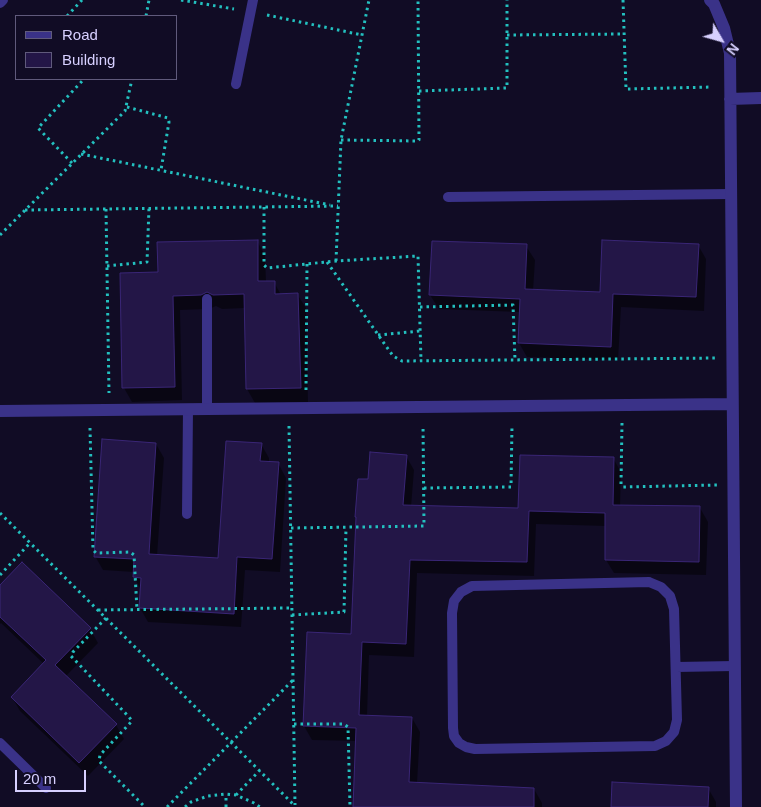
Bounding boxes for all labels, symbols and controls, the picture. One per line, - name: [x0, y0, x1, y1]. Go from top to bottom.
- legend: [15, 15, 178, 80]
- north arrow: [696, 15, 746, 65]
- text: Road: [62, 26, 98, 43]
- text: N: [723, 40, 742, 58]
- text: Building: [62, 51, 115, 68]
- scale bar: [18, 760, 89, 792]
- text: 20 m: [23, 770, 56, 787]

